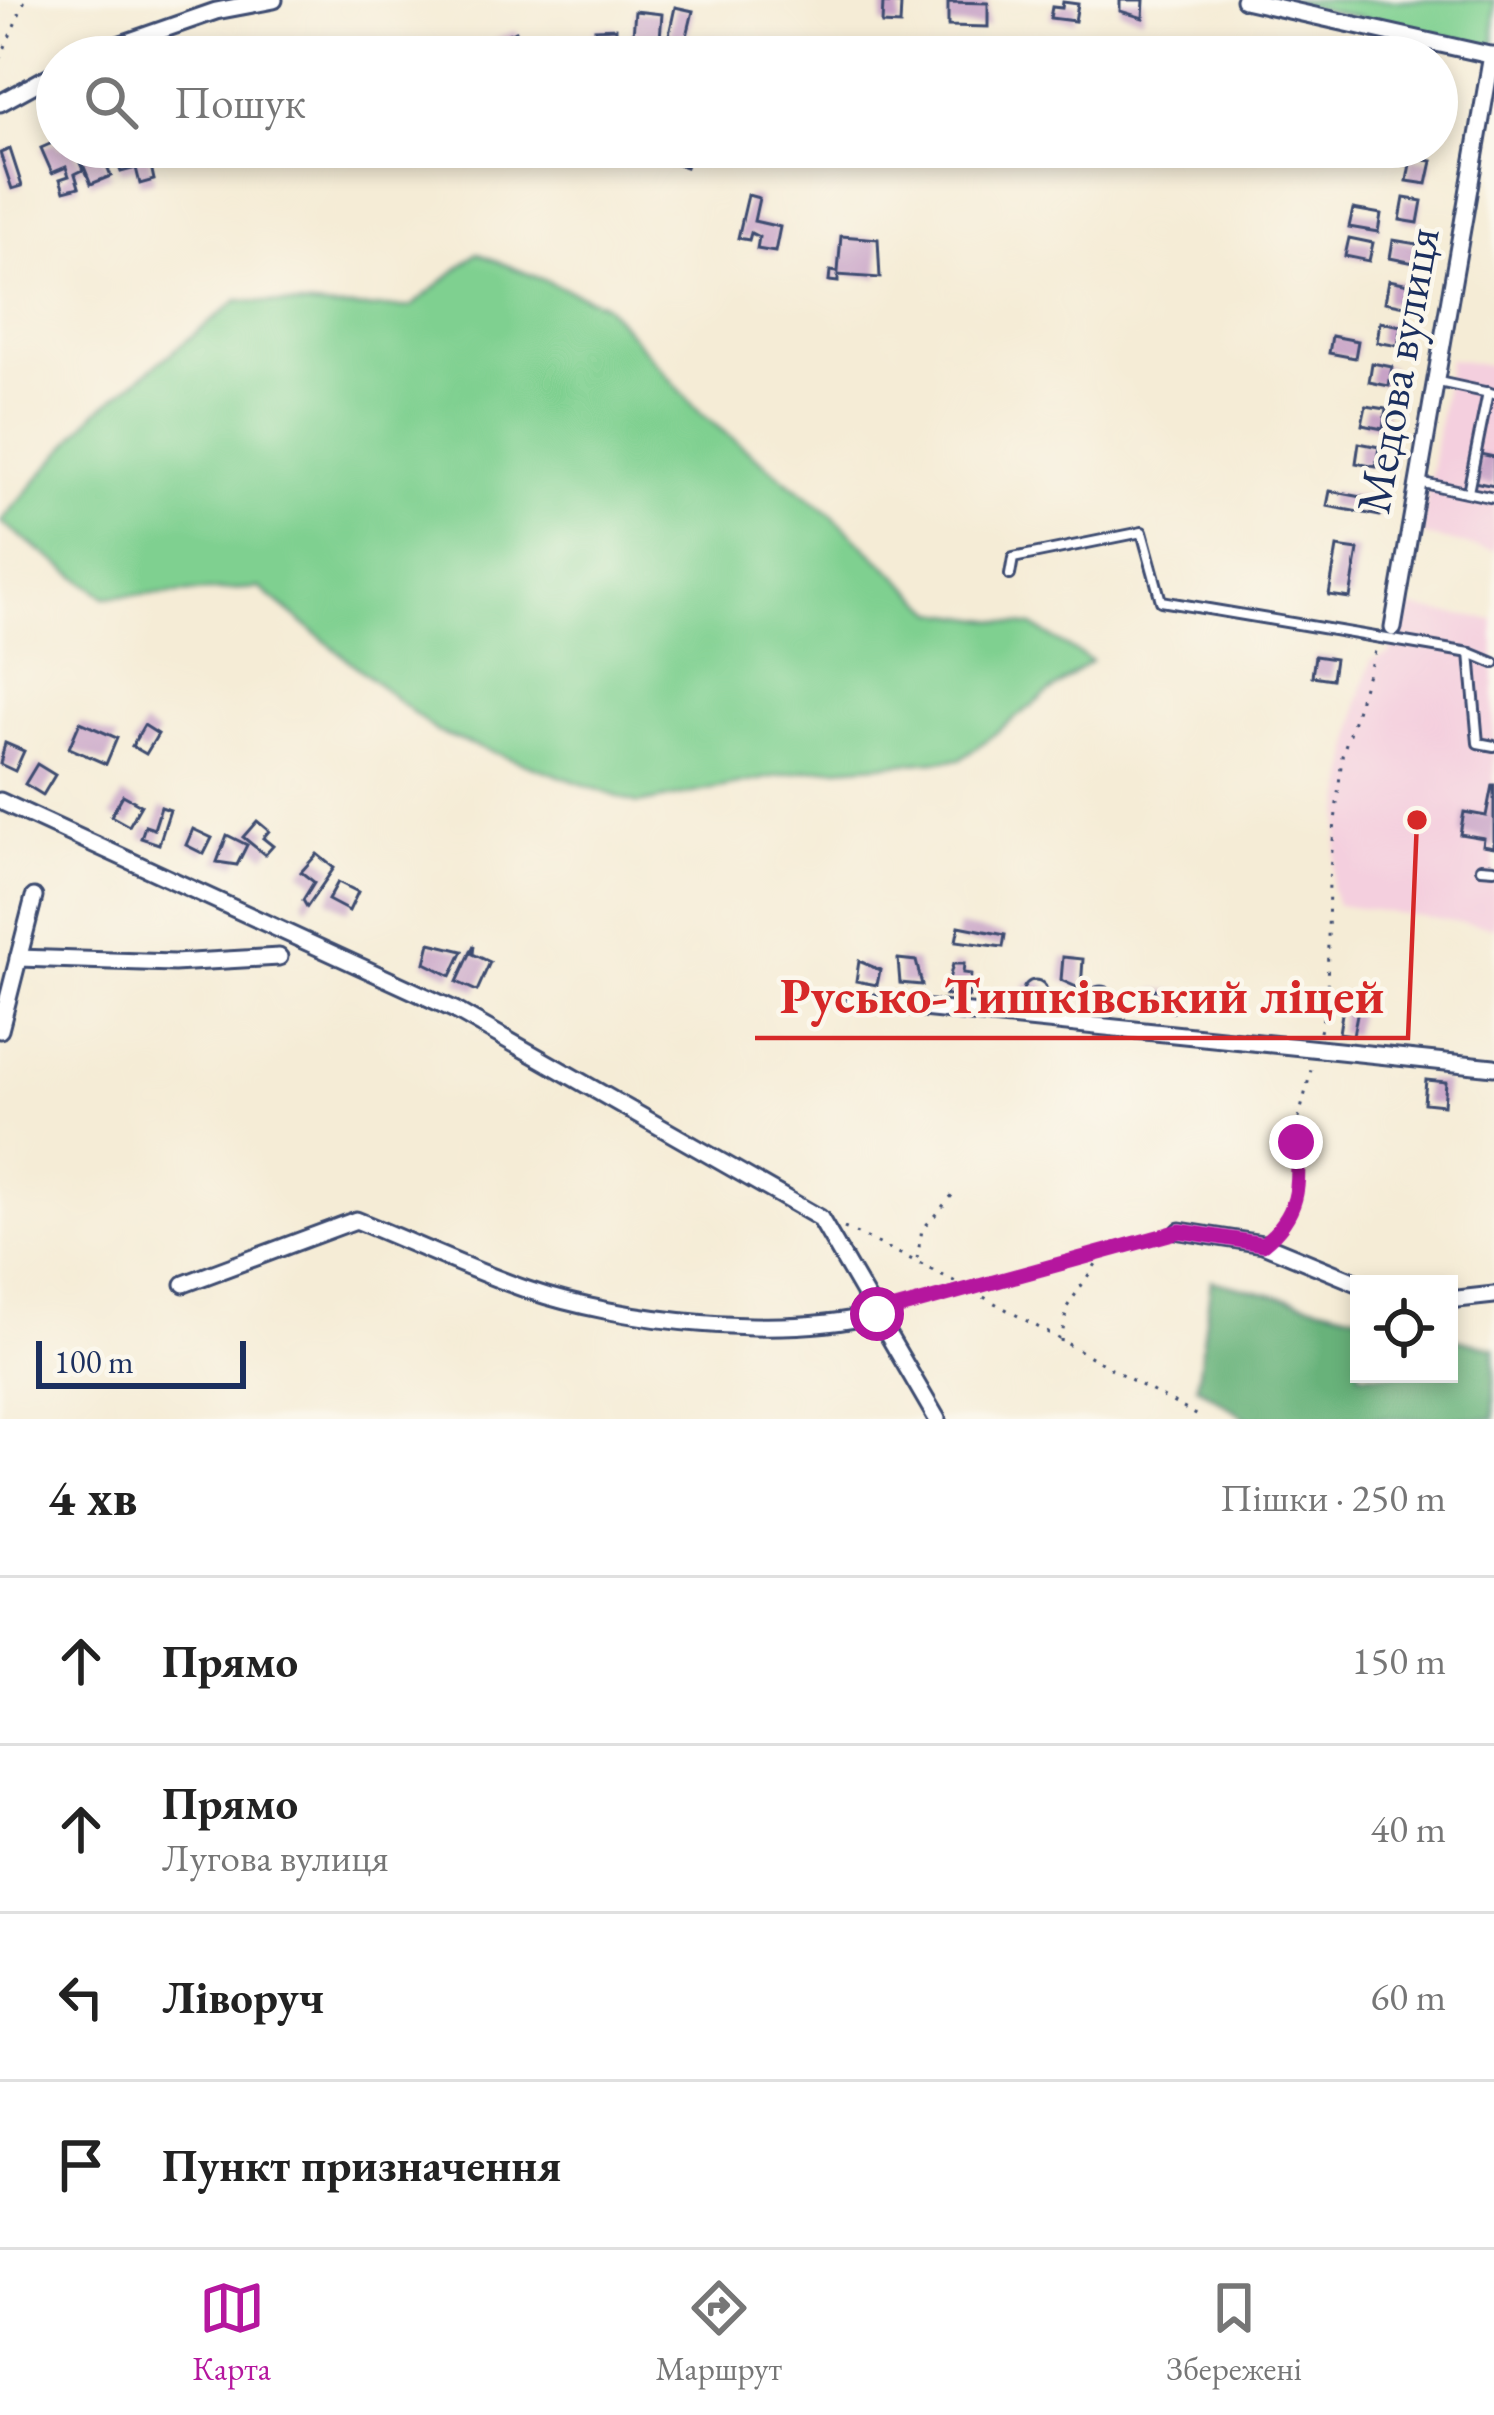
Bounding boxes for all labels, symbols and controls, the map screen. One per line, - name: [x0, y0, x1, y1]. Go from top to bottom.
- search box: [36, 36, 1458, 168]
- icon: search: [78, 69, 144, 135]
- text: Пошук: [174, 73, 306, 131]
- street label: Медова вулиця: [1341, 222, 1453, 518]
- callout: Русько-Тишківський ліцей: [755, 951, 1408, 1038]
- text: Русько-Тишківський ліцей: [780, 962, 1384, 1028]
- route end: [1269, 1115, 1323, 1169]
- map controls: [1350, 1275, 1458, 1383]
- button: locate: [1350, 1275, 1458, 1383]
- route start: [850, 1287, 904, 1341]
- scale bar: [36, 1335, 246, 1388]
- text: 100 m: [54, 1340, 134, 1383]
- text: 4 хв: [48, 1464, 137, 1530]
- text: Пішки · 250 m: [1220, 1472, 1446, 1523]
- icon: ahead: [48, 1628, 114, 1694]
- text: Прямо: [162, 1632, 298, 1690]
- text: 150 m: [1352, 1635, 1446, 1686]
- text: Прямо: [162, 1774, 298, 1832]
- icon: ahead: [48, 1796, 114, 1862]
- text: 40 m: [1370, 1803, 1446, 1854]
- text: Лугова вулиця: [162, 1832, 389, 1883]
- icon: left: [48, 1964, 114, 2030]
- text: Ліворуч: [162, 1968, 324, 2026]
- text: 60 m: [1370, 1971, 1446, 2022]
- icon: arrive: [48, 2132, 114, 2198]
- text: Пункт призначення: [162, 2136, 561, 2194]
- tab: Карта: [192, 2275, 271, 2390]
- tab: Маршрут: [655, 2275, 782, 2390]
- tab: Збережені: [1166, 2275, 1302, 2390]

